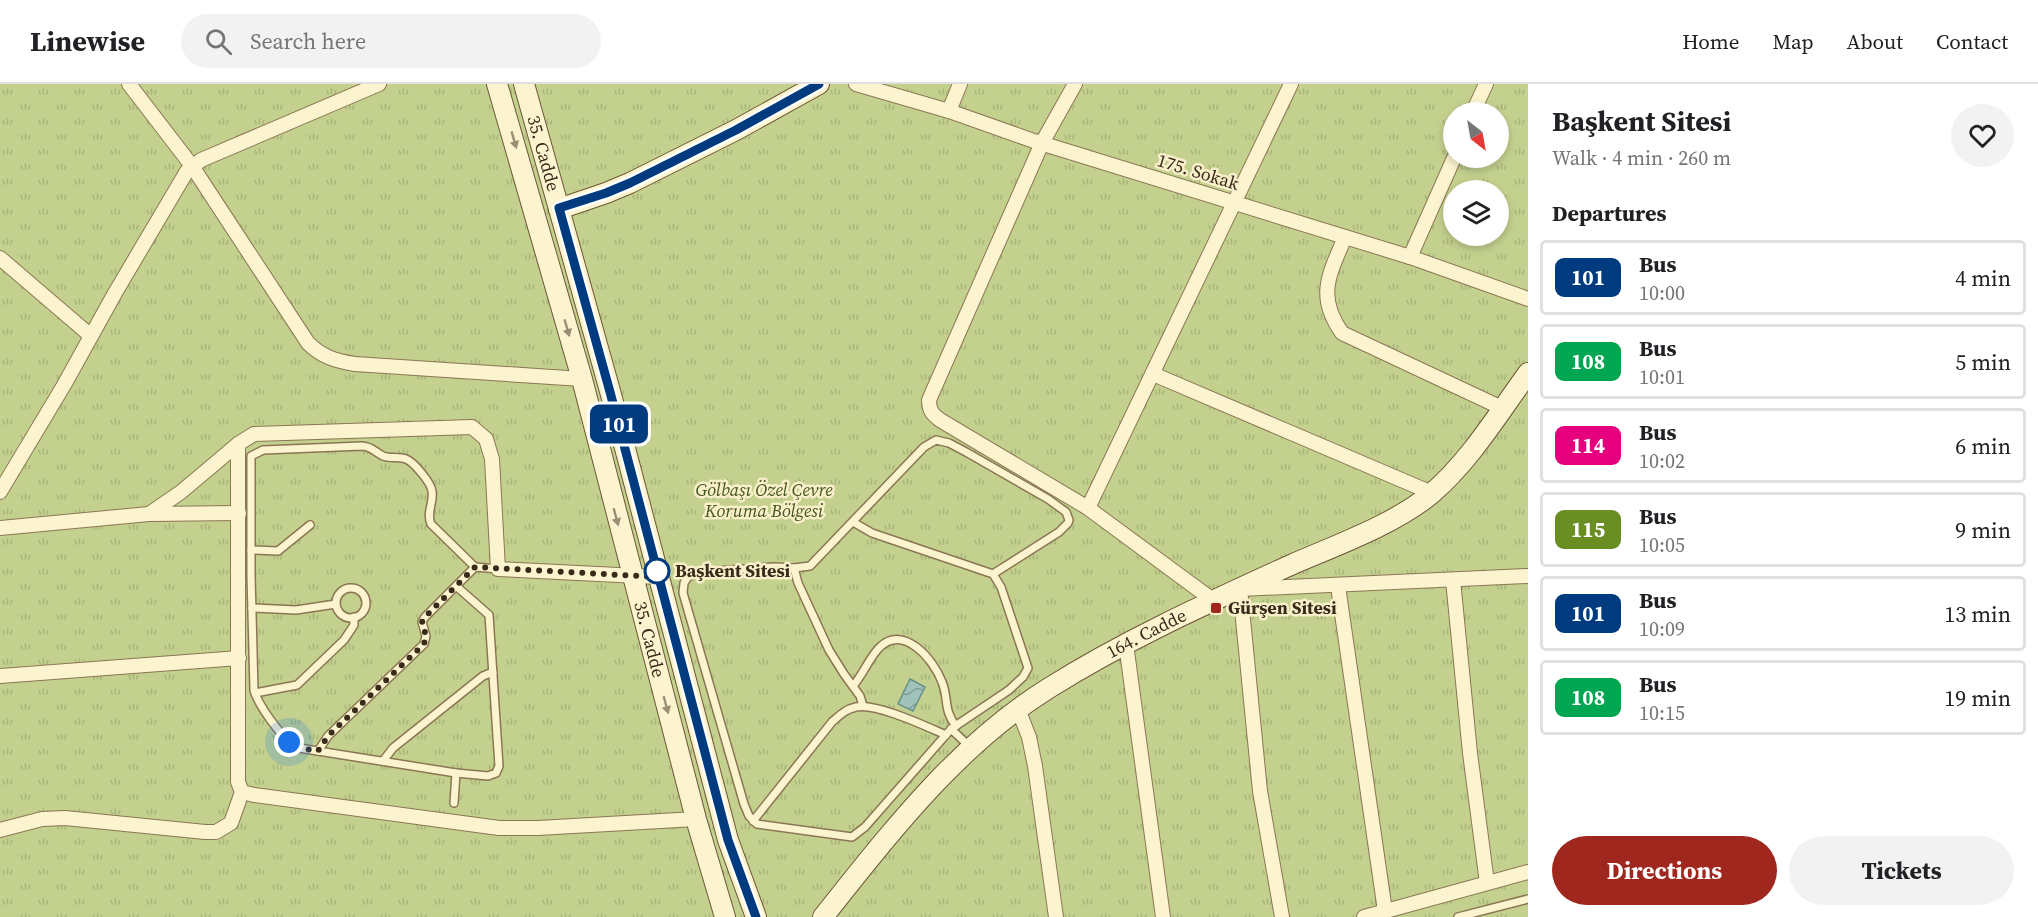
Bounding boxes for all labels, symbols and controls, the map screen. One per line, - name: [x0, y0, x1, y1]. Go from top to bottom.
- search box: [181, 14, 601, 68]
- text: Linewise: [30, 22, 145, 60]
- icon: search: [202, 25, 235, 58]
- text: Search here: [250, 26, 366, 56]
- text: Home: [1682, 27, 1740, 56]
- text: Map: [1773, 27, 1814, 56]
- text: About: [1847, 27, 1903, 56]
- text: Contact: [1936, 27, 2008, 56]
- north arrow: [1443, 102, 1509, 168]
- map controls: [1443, 102, 1509, 246]
- text: Başkent Sitesi: [1552, 102, 1731, 140]
- button: heart: [1951, 104, 2014, 167]
- street label: 35. Cadde: [521, 112, 566, 194]
- one-way arrow: [510, 131, 519, 149]
- text: Walk · 4 min · 260 m: [1552, 144, 1731, 172]
- street label: 175. Sokak: [1154, 147, 1242, 196]
- button: layers: [1443, 180, 1509, 246]
- text: Departures: [1552, 198, 1666, 228]
- text: Bus: [1639, 249, 1676, 279]
- text: 101: [1571, 263, 1605, 292]
- text: 4 min: [1955, 263, 2011, 293]
- text: 10:00: [1639, 279, 1685, 307]
- one-way arrow: [563, 319, 572, 337]
- text: Bus: [1639, 333, 1676, 363]
- text: 108: [1571, 347, 1605, 376]
- text: 5 min: [1955, 347, 2011, 377]
- text: 10:01: [1639, 363, 1685, 391]
- line badge: 101: [584, 404, 654, 444]
- text: 101: [602, 410, 636, 439]
- text: Bus: [1639, 417, 1676, 447]
- text: 114: [1571, 431, 1605, 460]
- text: 6 min: [1955, 431, 2011, 461]
- text: 10:02: [1639, 447, 1685, 475]
- park label: Gölbaşı Özel Çevre Koruma Bölgesi: [695, 477, 833, 523]
- text: Bus: [1639, 501, 1676, 531]
- one-way arrow: [612, 508, 621, 526]
- text: 115: [1571, 515, 1605, 544]
- text: 9 min: [1955, 515, 2011, 545]
- text: 10:05: [1639, 531, 1685, 559]
- marker: Başkent Sitesi: [644, 558, 670, 584]
- place label: Başkent Sitesi: [675, 558, 791, 583]
- text: Bus: [1639, 585, 1676, 615]
- place label: Gürşen Sitesi: [1228, 595, 1337, 620]
- street label: 35. Cadde: [628, 598, 672, 680]
- text: 101: [1571, 599, 1605, 628]
- text: 13 min: [1944, 599, 2011, 629]
- marker: Gürşen Sitesi: [1209, 601, 1223, 615]
- street label: 164. Cadde: [1102, 602, 1190, 664]
- text: 10:09: [1639, 615, 1685, 643]
- text: Bus: [1639, 669, 1676, 699]
- text: 108: [1571, 683, 1605, 712]
- text: 19 min: [1944, 683, 2011, 713]
- one-way arrow: [661, 696, 671, 714]
- text: 10:15: [1639, 699, 1685, 727]
- your location: [274, 727, 304, 757]
- button: Directions: [1552, 836, 1777, 905]
- button: Tickets: [1789, 836, 2014, 905]

